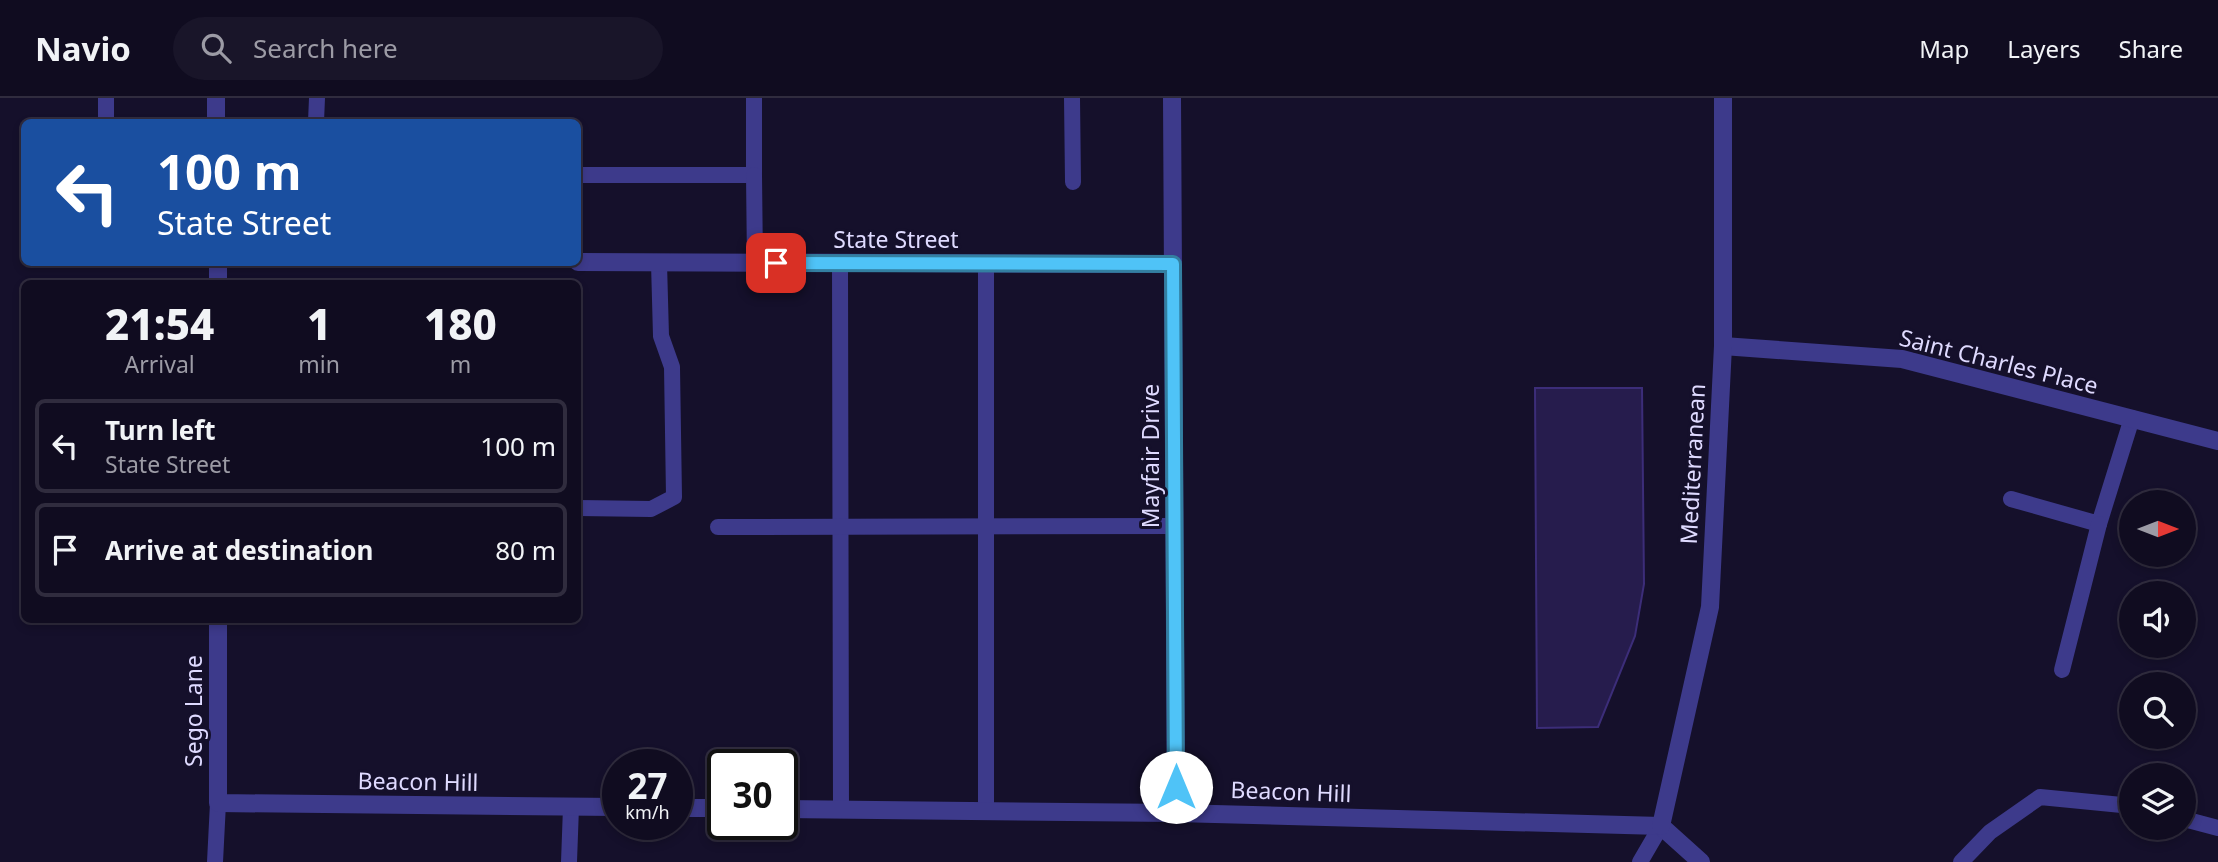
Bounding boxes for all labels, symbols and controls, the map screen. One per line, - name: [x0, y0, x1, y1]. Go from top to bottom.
- search box: [173, 17, 663, 80]
- text: Navio: [35, 26, 131, 71]
- icon: search: [197, 29, 235, 67]
- text: Search here: [253, 30, 398, 66]
- text: Map: [1919, 32, 1969, 65]
- text: Layers: [2007, 32, 2081, 65]
- text: Share: [2119, 32, 2183, 65]
- text: 100 m: [157, 138, 302, 204]
- icon: left: [42, 147, 133, 238]
- text: State Street: [157, 201, 331, 244]
- street label: State Street: [833, 223, 959, 255]
- pin: [746, 233, 806, 293]
- icon: arrive: [757, 244, 795, 282]
- text: 21:54: [105, 295, 214, 352]
- text: 1: [307, 295, 331, 352]
- text: 180: [424, 295, 497, 352]
- street label: Saint Charles Place: [1896, 321, 2102, 401]
- text: Arrival: [125, 348, 195, 380]
- text: min: [298, 348, 340, 380]
- text: m: [450, 348, 471, 380]
- street label: Mediterranean: [1672, 383, 1712, 545]
- street label: Mayfair Drive: [1134, 384, 1166, 528]
- text: Turn left: [105, 412, 216, 448]
- icon: left: [46, 427, 84, 465]
- text: 100 m: [480, 428, 556, 464]
- text: State Street: [105, 448, 230, 480]
- north arrow: [2119, 490, 2196, 567]
- map controls: [2119, 490, 2196, 840]
- icon: arrive: [46, 531, 84, 569]
- text: Arrive at destination: [105, 532, 374, 568]
- text: 80 m: [495, 532, 556, 568]
- button: sound: [2119, 581, 2196, 658]
- street label: Sego Lane: [177, 655, 209, 767]
- button: search: [2119, 672, 2196, 749]
- speed limit sign: 30: [707, 749, 798, 840]
- position arrow: [1139, 750, 1213, 824]
- text: 27: [627, 762, 668, 809]
- button: layers: [2119, 763, 2196, 840]
- street label: Beacon Hill: [357, 764, 479, 798]
- street label: Beacon Hill: [1230, 773, 1352, 809]
- text: km/h: [625, 800, 670, 824]

